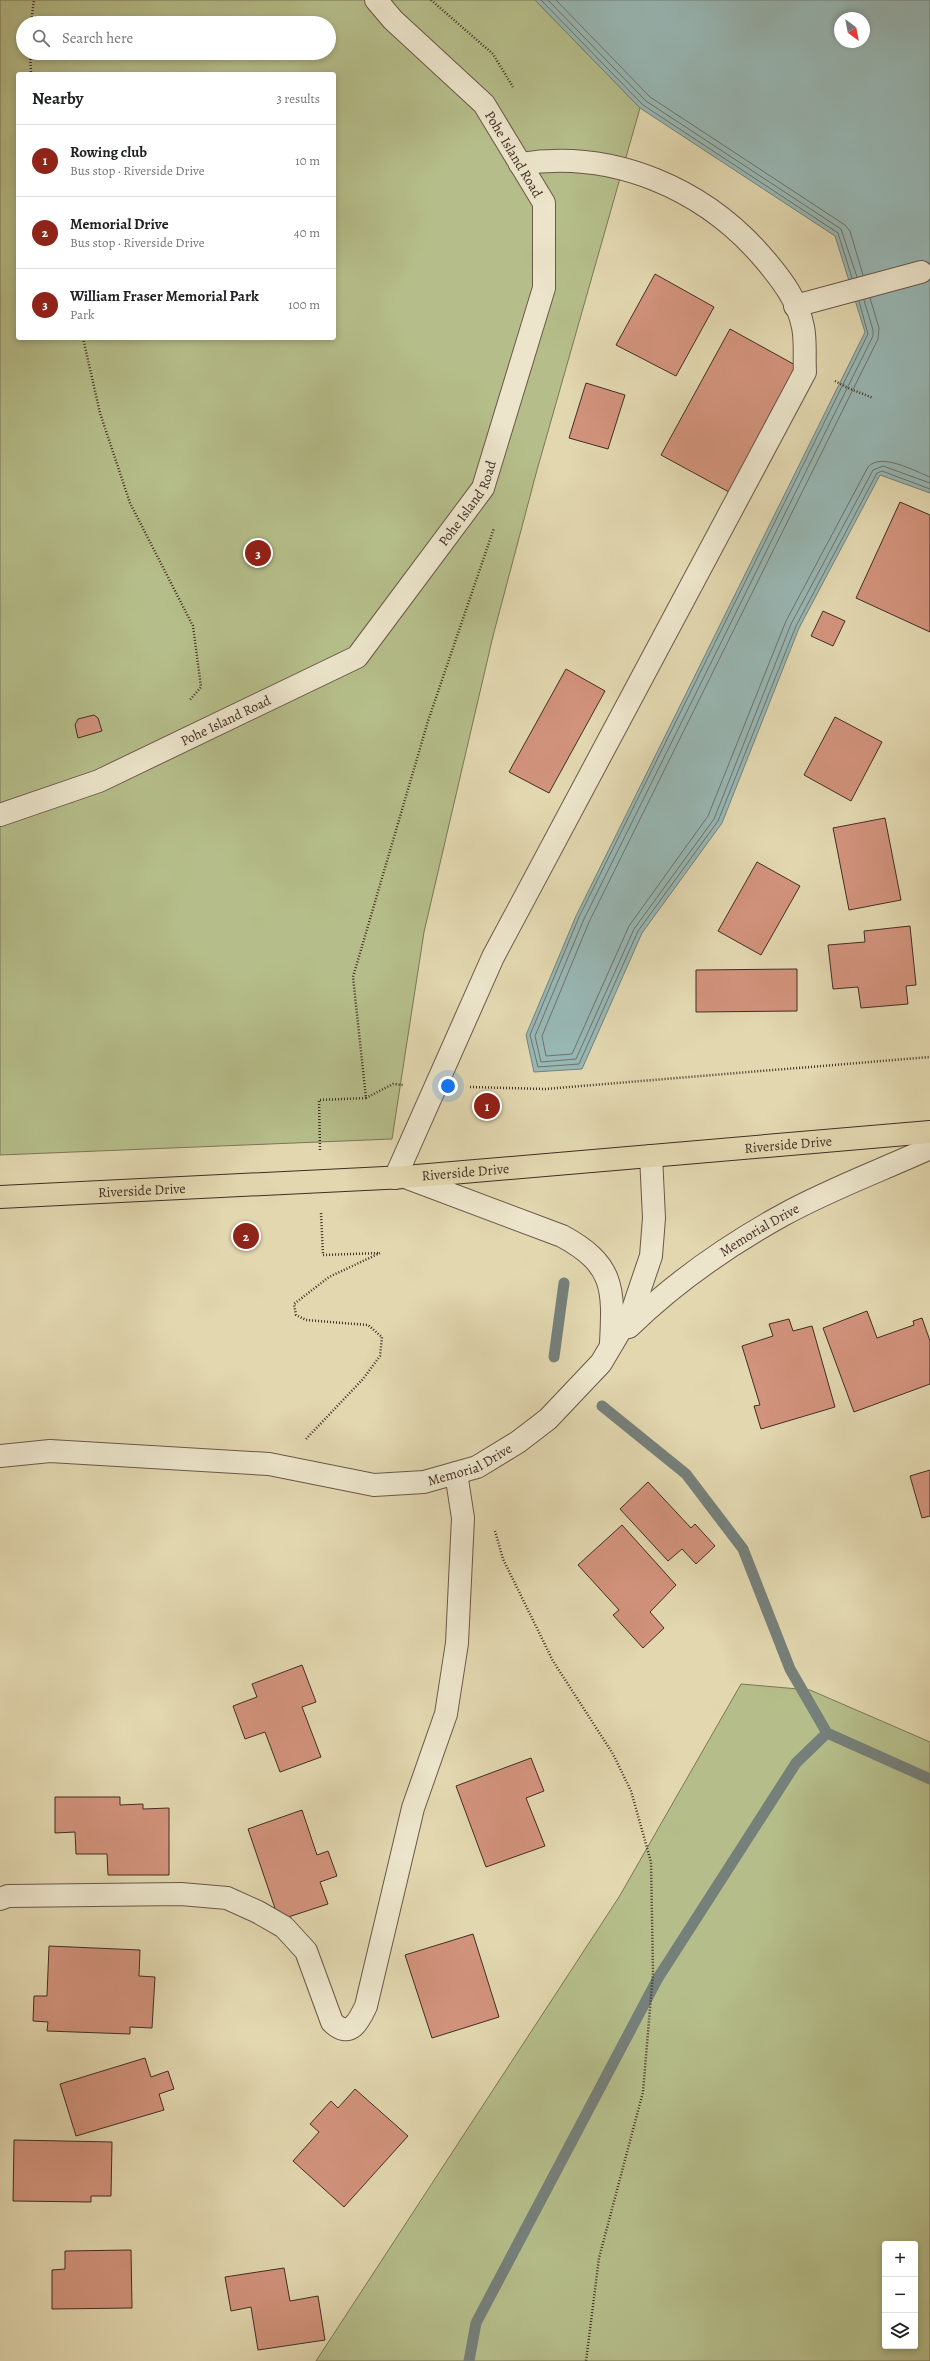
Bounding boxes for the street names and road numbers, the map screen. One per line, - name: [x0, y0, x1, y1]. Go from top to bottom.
- street label: Pohe Island Road: [480, 107, 547, 202]
- street label: Pohe Island Road: [434, 458, 501, 550]
- street label: Pohe Island Road: [177, 691, 274, 750]
- street label: Riverside Drive: [744, 1131, 833, 1158]
- street label: Riverside Drive: [421, 1159, 510, 1186]
- street label: Riverside Drive: [98, 1179, 186, 1202]
- street label: Memorial Drive: [716, 1199, 803, 1261]
- street label: Memorial Drive: [426, 1439, 516, 1490]

